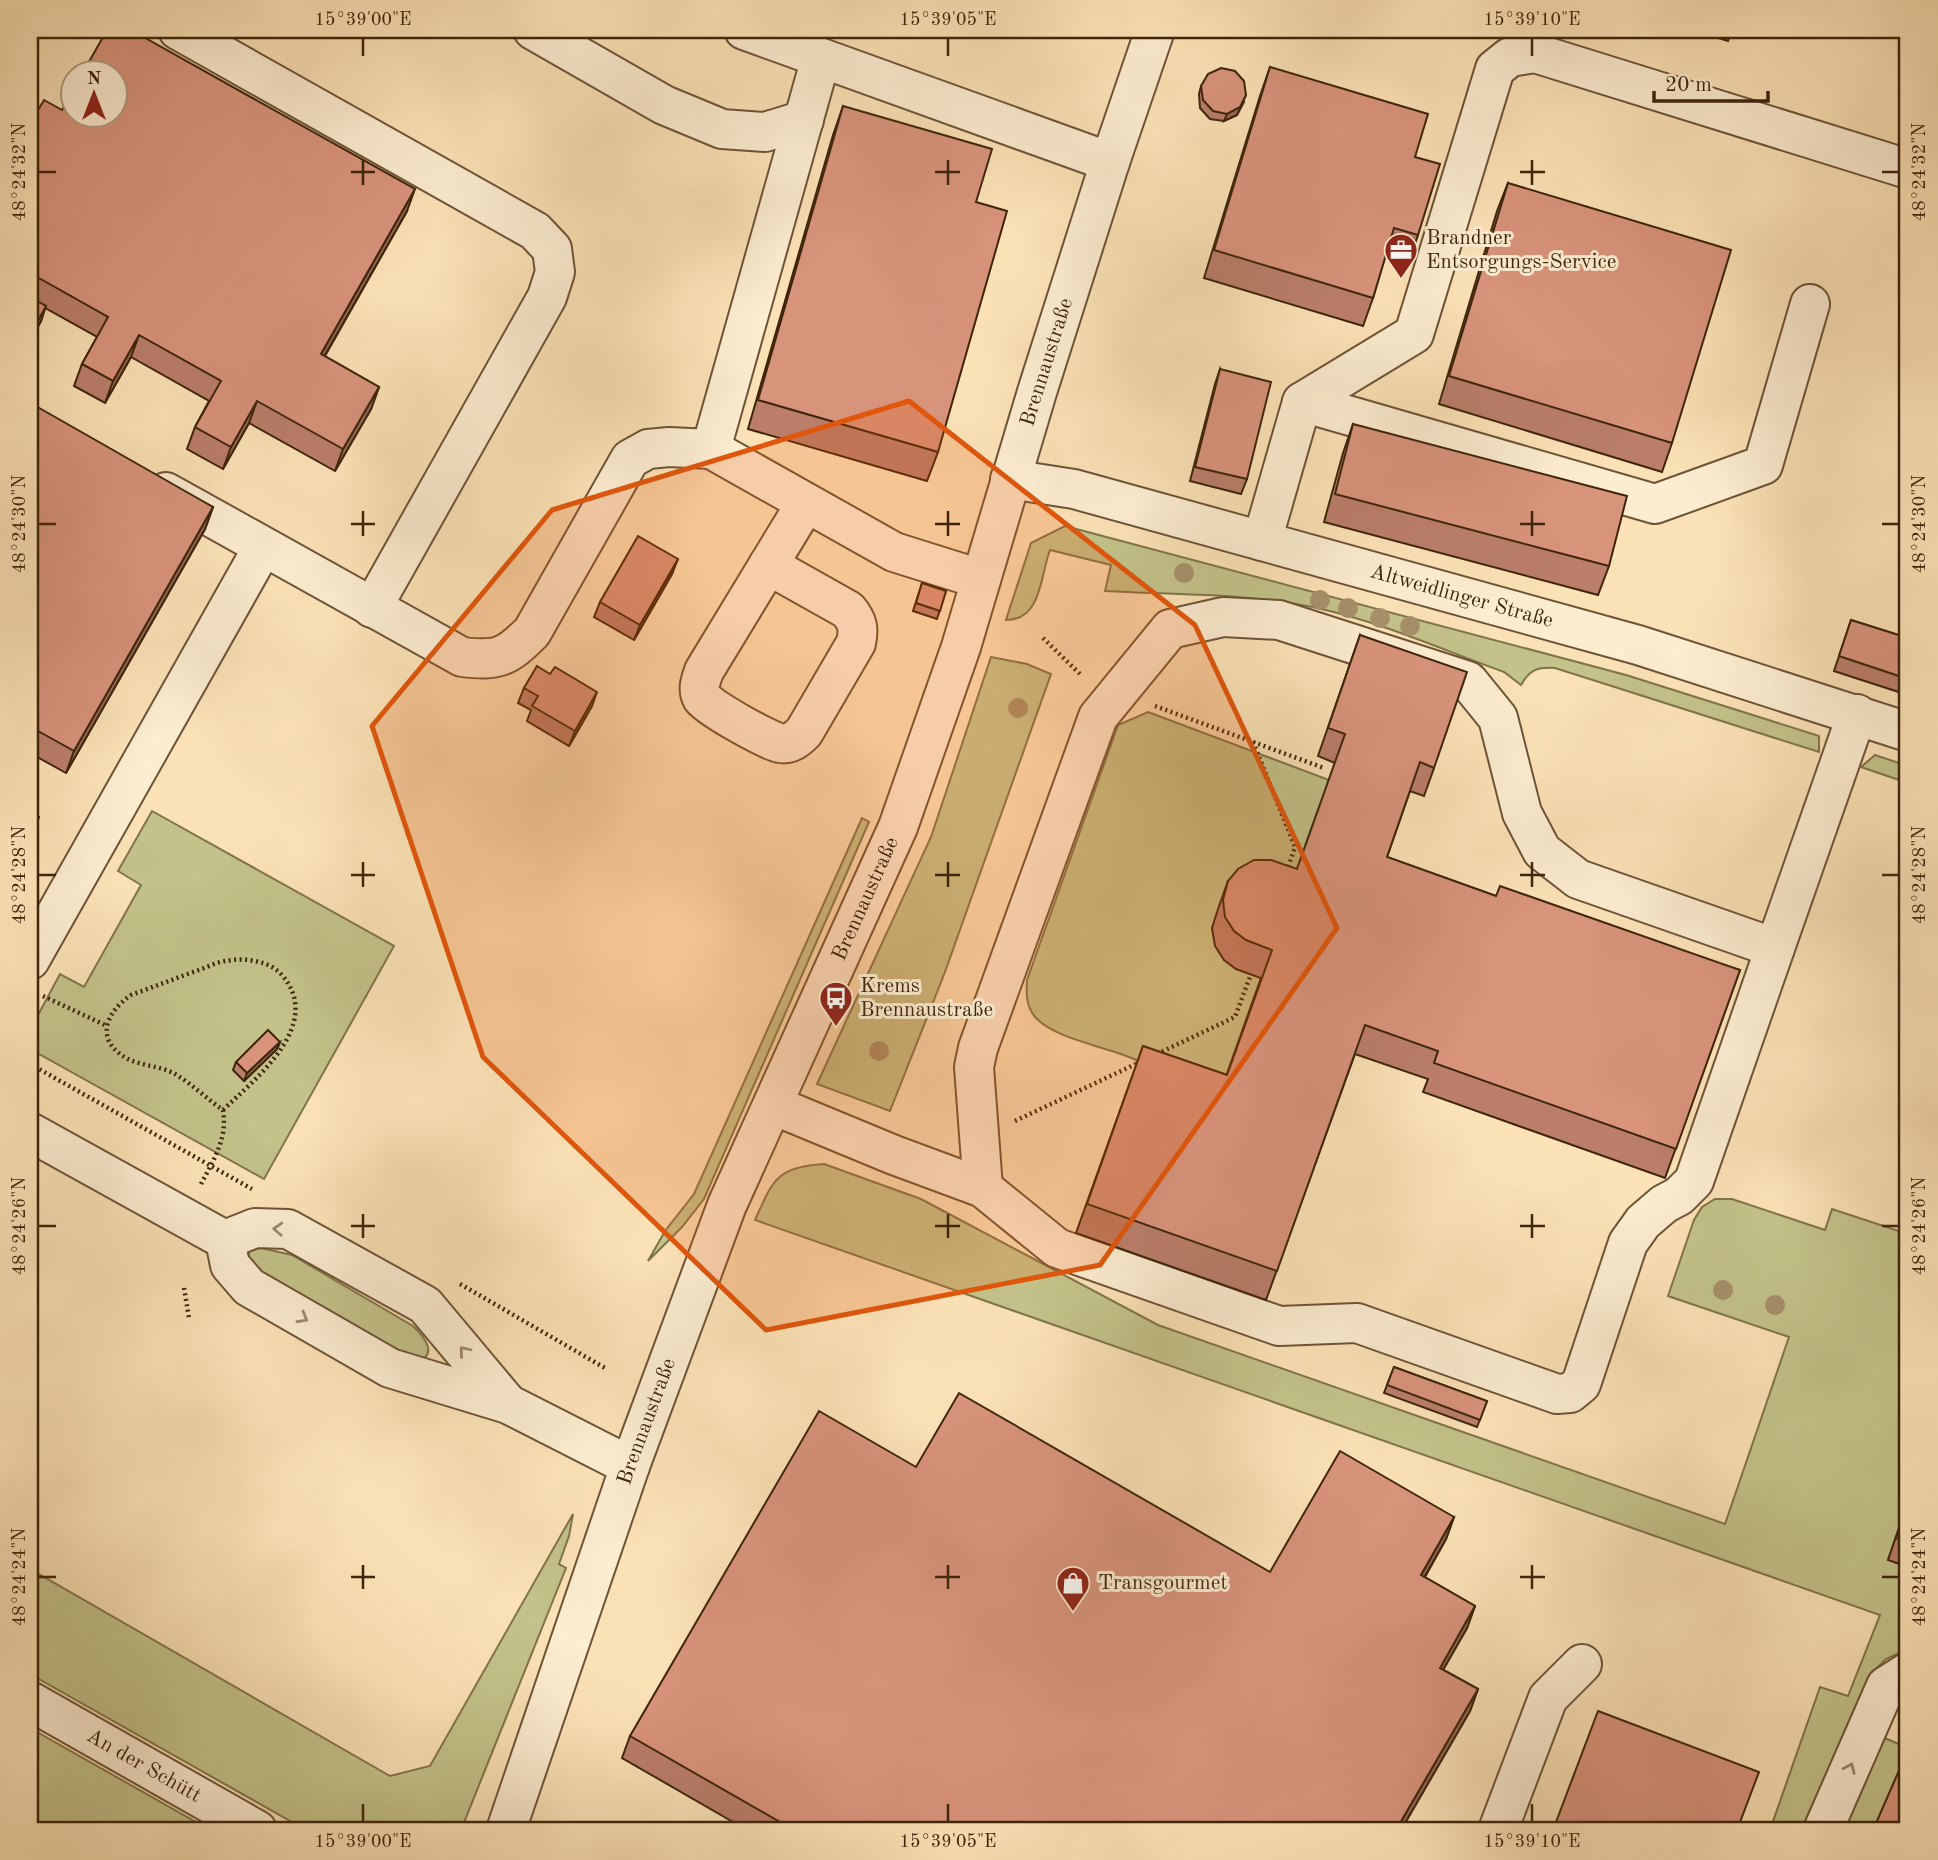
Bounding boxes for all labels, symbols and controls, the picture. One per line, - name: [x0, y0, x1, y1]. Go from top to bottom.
- text: 15°39'00"E: [315, 11, 411, 29]
- text: 15°39'05"E: [900, 11, 996, 29]
- text: 15°39'10"E: [1484, 11, 1580, 29]
- north arrow: [60, 60, 130, 130]
- scale bar: [1654, 60, 1768, 104]
- text: N: [87, 70, 102, 89]
- text: 20 m: [1665, 75, 1712, 96]
- text: 48°24'32"N: [11, 123, 29, 221]
- text: 48°24'32"N: [1911, 123, 1929, 221]
- place label: Brandner Entsorgungs-Service: [1426, 228, 1616, 273]
- office icon: Brandner Entsorgungs-Service: [1382, 231, 1420, 280]
- street label: Brennaustraße: [1017, 295, 1077, 429]
- text: 48°24'30"N: [11, 475, 29, 573]
- text: 48°24'30"N: [1911, 475, 1929, 573]
- street label: Altweidlinger Straße: [1368, 561, 1556, 632]
- text: 48°24'28"N: [11, 826, 29, 924]
- text: 48°24'28"N: [1911, 826, 1929, 924]
- street label: Brennaustraße: [828, 834, 903, 964]
- place label: Krems Brennaustraße: [860, 976, 993, 1021]
- bus stop icon: Krems Brennaustraße: [817, 979, 855, 1028]
- text: 48°24'26"N: [11, 1177, 29, 1275]
- text: 48°24'26"N: [1911, 1177, 1929, 1275]
- one-way arrow: [272, 1222, 283, 1237]
- one-way arrow: [296, 1310, 309, 1323]
- one-way arrow: [460, 1347, 472, 1360]
- street label: Brennaustraße: [614, 1355, 680, 1488]
- text: 48°24'24"N: [11, 1528, 29, 1626]
- text: 48°24'24"N: [1911, 1528, 1929, 1626]
- shop icon: Transgourmet: [1054, 1564, 1092, 1613]
- place label: Transgourmet: [1098, 1573, 1228, 1594]
- street label: An der Schütt: [83, 1725, 205, 1806]
- one-way arrow: [1842, 1762, 1856, 1775]
- text: 15°39'00"E: [315, 1833, 411, 1851]
- text: 15°39'05"E: [900, 1833, 996, 1851]
- text: 15°39'10"E: [1484, 1833, 1580, 1851]

